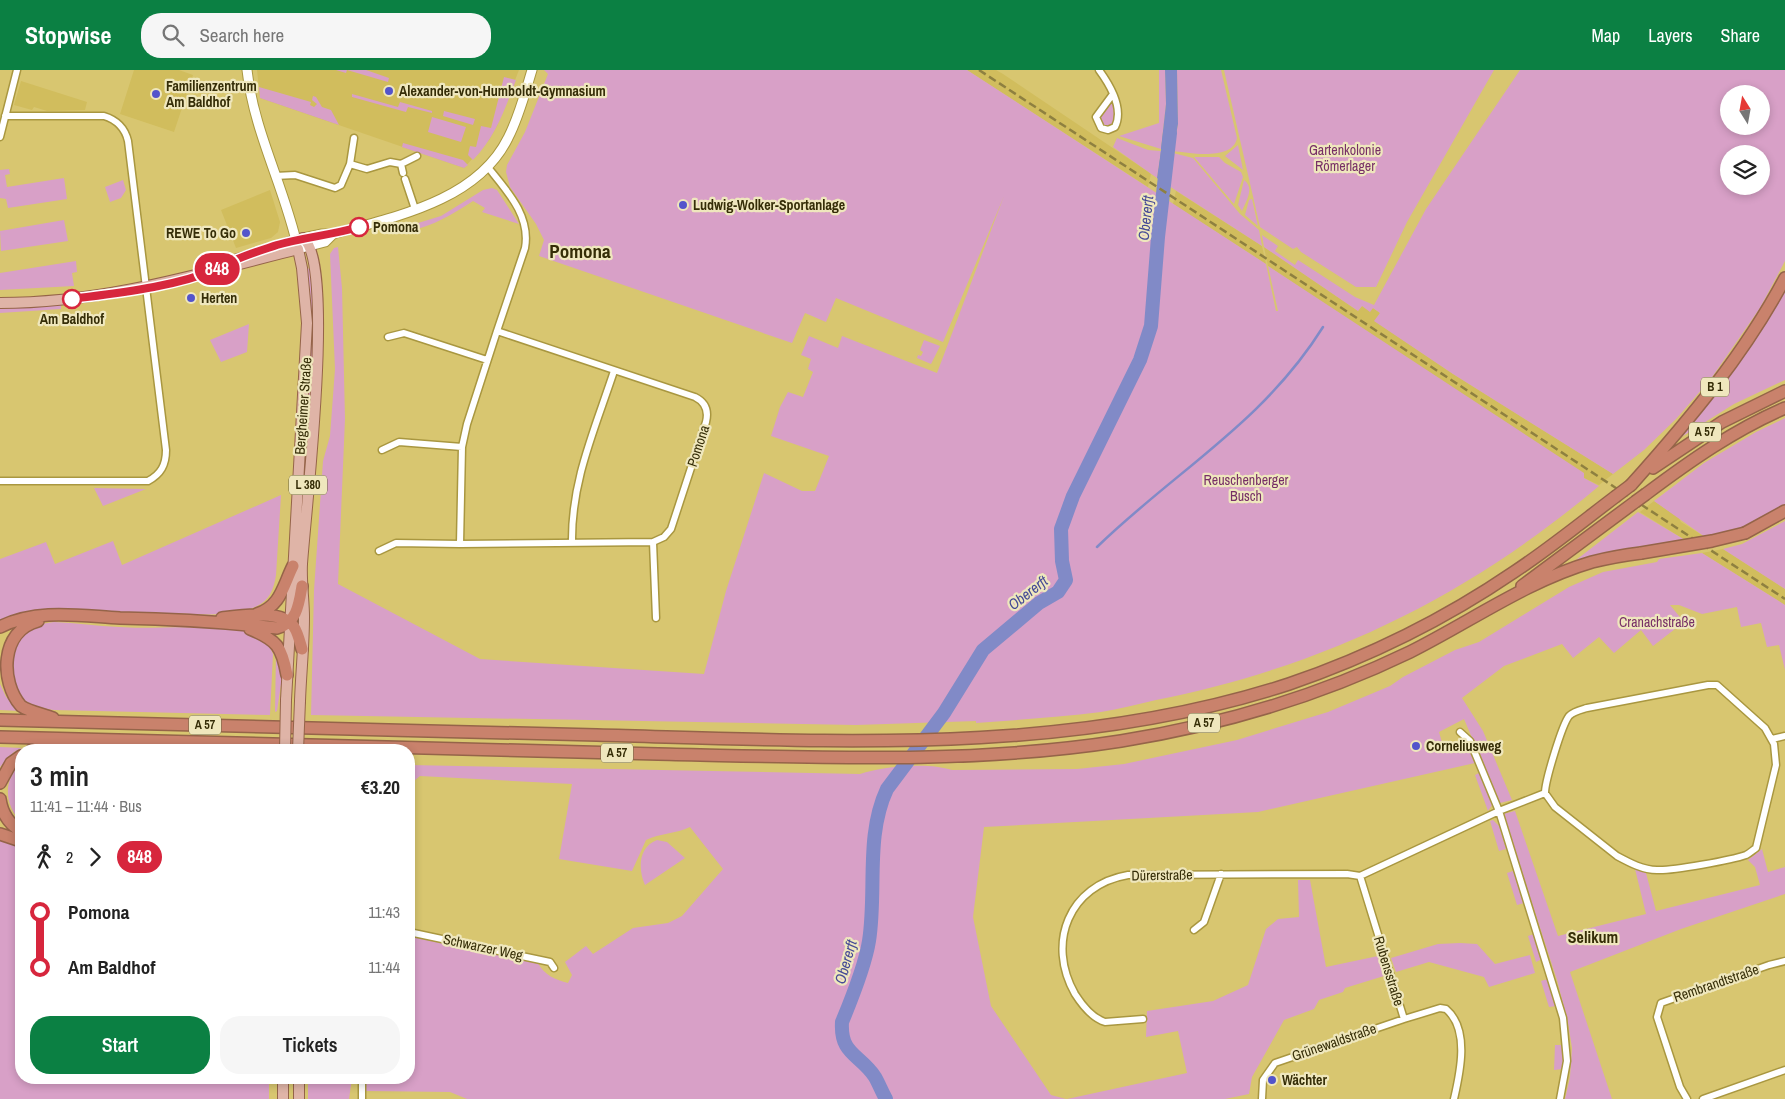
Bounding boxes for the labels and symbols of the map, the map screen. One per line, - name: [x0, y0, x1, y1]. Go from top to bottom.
- place label: Familienzentrum Am Baldhof: [166, 77, 257, 111]
- place label: Alexander-von-Humboldt-Gymnasium: [399, 82, 606, 100]
- marker: Alexander-von-Humboldt-Gymnasium: [383, 85, 395, 97]
- north arrow: [1720, 85, 1770, 135]
- marker: Familienzentrum Am Baldhof: [150, 88, 162, 100]
- park label: Gartenkolonie Römerlager: [1309, 141, 1381, 175]
- water label: Obererft: [1133, 194, 1158, 241]
- place label: Ludwig-Wolker-Sportanlage: [693, 196, 845, 214]
- marker: Ludwig-Wolker-Sportanlage: [677, 199, 689, 211]
- marker: Pomona: [349, 217, 369, 237]
- place label: Pomona: [373, 218, 419, 236]
- place label: REWE To Go: [166, 224, 236, 242]
- marker: REWE To Go: [240, 227, 252, 239]
- district label: Pomona: [549, 238, 611, 264]
- line badge: 848: [188, 253, 246, 285]
- marker: Am Baldhof: [62, 289, 82, 309]
- place label: Herten: [201, 289, 237, 307]
- marker: Herten: [185, 292, 197, 304]
- place label: Am Baldhof: [40, 310, 104, 328]
- street label: Bergheimer Straße: [291, 357, 315, 455]
- road number: B 1: [1701, 378, 1729, 396]
- street label: Pomona: [683, 422, 713, 469]
- road number: A 57: [1689, 422, 1721, 442]
- park label: Reuschenberger Busch: [1204, 471, 1289, 505]
- road number: L 380: [289, 476, 327, 494]
- water label: Obererft: [1003, 570, 1052, 615]
- park label: Cranachstraße: [1619, 613, 1695, 631]
- road number: A 57: [1188, 714, 1220, 732]
- road number: A 57: [189, 716, 221, 734]
- place label: Corneliusweg: [1426, 737, 1501, 755]
- marker: Corneliusweg: [1410, 740, 1422, 752]
- road number: A 57: [601, 744, 633, 762]
- street label: Dürerstraße: [1131, 865, 1193, 885]
- district label: Selikum: [1568, 926, 1618, 948]
- street label: Schwarzer Weg: [442, 930, 525, 964]
- street label: Rubensstraße: [1370, 934, 1408, 1008]
- water label: Obererft: [829, 937, 862, 986]
- street label: Rembrandtstraße: [1671, 960, 1761, 1006]
- street label: Grünewaldstraße: [1289, 1019, 1379, 1065]
- place label: Wächter: [1282, 1071, 1327, 1089]
- marker: Wächter: [1266, 1074, 1278, 1086]

